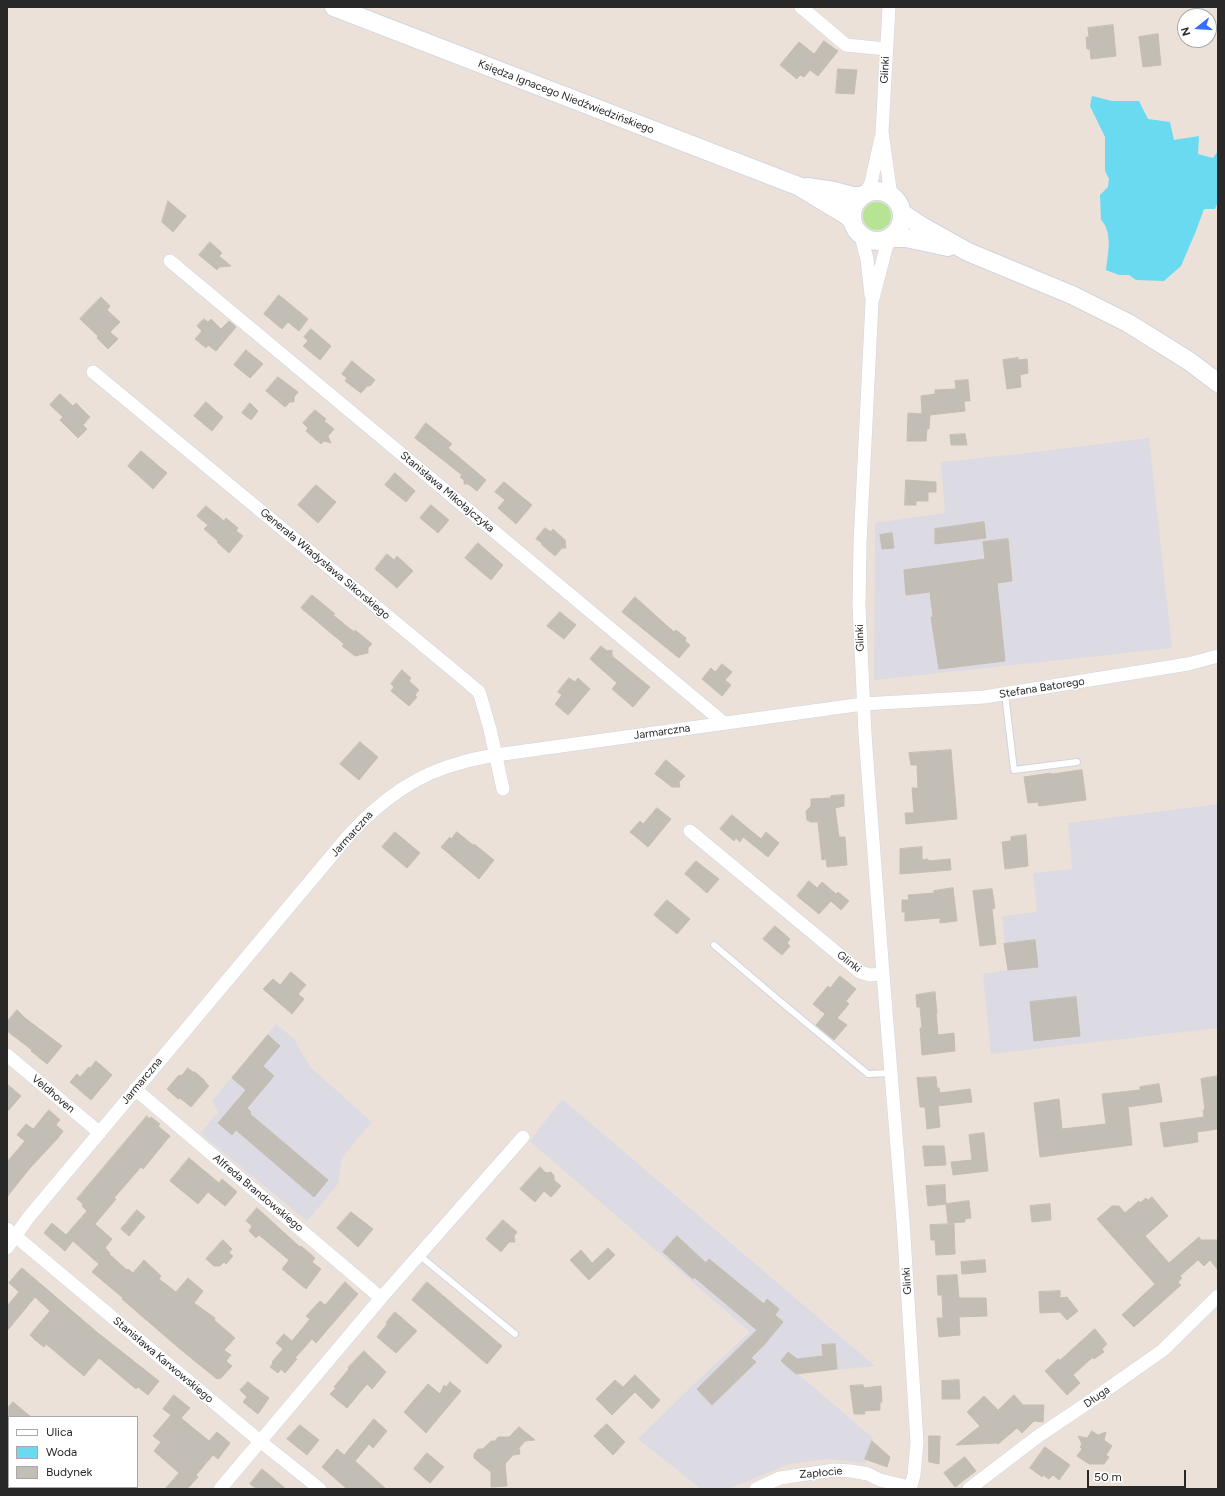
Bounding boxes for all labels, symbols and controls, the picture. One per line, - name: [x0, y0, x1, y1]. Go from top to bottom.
- north arrow: [1177, 8, 1217, 48]
- text: N: [1179, 25, 1193, 37]
- street label: Glinki: [878, 56, 892, 84]
- street label: Księdza Ignacego Niedźwiedzińskiego: [476, 57, 656, 137]
- street label: Stanisława Mikołajczyka: [397, 449, 497, 535]
- street label: Generała Władysława Sikorskiego: [257, 506, 393, 622]
- street label: Glinki: [853, 624, 867, 652]
- street label: Stefana Batorego: [998, 675, 1086, 701]
- street label: Jarmarczna: [633, 722, 691, 742]
- street label: Jarmarczna: [328, 808, 376, 860]
- street label: Glinki: [834, 948, 864, 976]
- street label: Jarmarczna: [119, 1055, 165, 1107]
- street label: Veldhoven: [29, 1072, 77, 1116]
- street label: Alfreda Brandowskiego: [210, 1151, 306, 1235]
- street label: Glinki: [899, 1267, 915, 1295]
- street label: Stanisława Karwowskiego: [110, 1314, 216, 1406]
- street label: Długa: [1081, 1383, 1113, 1411]
- legend: [8, 1416, 138, 1488]
- text: Ulica: [46, 1425, 73, 1439]
- text: Woda: [46, 1445, 77, 1459]
- scale bar: [1089, 1462, 1188, 1488]
- text: Budynek: [46, 1465, 92, 1479]
- street label: Zapłocie: [799, 1465, 843, 1481]
- text: 50 m: [1094, 1470, 1122, 1484]

